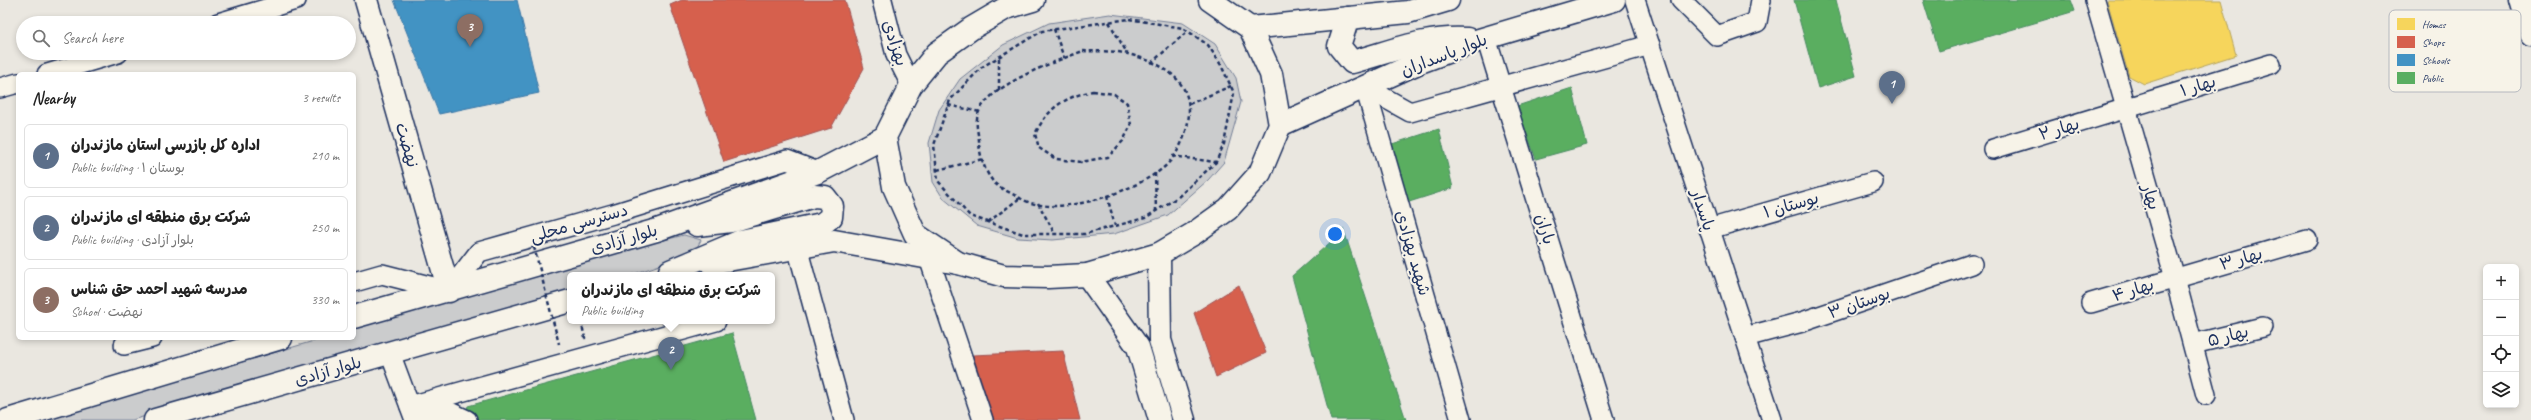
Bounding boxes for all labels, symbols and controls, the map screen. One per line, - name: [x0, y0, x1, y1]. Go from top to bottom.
- legend: [2389, 10, 2521, 92]
- pin: 3: [457, 14, 483, 47]
- search box: [16, 16, 356, 60]
- street label: بهزادی: [878, 17, 912, 69]
- text: Homes: [2422, 17, 2447, 31]
- icon: search: [30, 27, 52, 49]
- text: Search here: [62, 29, 123, 48]
- street label: بلوار پاسداران: [1398, 29, 1491, 82]
- text: Shops: [2422, 35, 2446, 49]
- text: Schools: [2422, 53, 2451, 67]
- pin: 1: [1879, 71, 1905, 104]
- street label: بهار ۱: [2178, 71, 2218, 101]
- text: Public: [2422, 71, 2444, 85]
- text: Nearby: [32, 88, 75, 109]
- text: 3 results: [302, 90, 340, 106]
- street label: بهار ۲: [2036, 113, 2082, 145]
- street label: نهضت: [391, 120, 423, 170]
- text: اداره کل بازرسی استان مازندران: [71, 136, 260, 155]
- text: 1: [43, 148, 49, 164]
- text: 210 m: [311, 148, 339, 164]
- text: Public building · بوستان ۱: [71, 160, 185, 176]
- street label: بهار: [2137, 180, 2165, 212]
- street label: پاسدار: [1685, 185, 1720, 234]
- street label: بوستان ۱: [1761, 187, 1821, 223]
- street label: دسترسی محلی: [528, 199, 630, 247]
- text: شرکت برق منطقه ای مازندران: [71, 208, 251, 227]
- street label: شهید بهزادی: [1391, 208, 1435, 298]
- street label: باران: [1530, 211, 1560, 247]
- street label: بلوار آزادی: [588, 219, 660, 259]
- text: 2: [43, 220, 49, 236]
- text: 250 m: [311, 220, 339, 236]
- your location: [1325, 224, 1345, 244]
- text: Public building · بلوار آزادی: [71, 232, 194, 248]
- street label: بهار ۳: [2217, 243, 2265, 275]
- map controls: [2483, 264, 2519, 408]
- button: +: [2483, 264, 2519, 300]
- popup: [567, 272, 775, 324]
- street label: بهار ۴: [2110, 274, 2156, 306]
- text: مدرسه شهید احمد حق شناس: [71, 280, 248, 299]
- text: شرکت برق منطقه ای مازندران: [581, 281, 761, 300]
- street label: بوستان ۳: [1825, 283, 1893, 323]
- text: 3: [43, 292, 49, 308]
- text: 330 m: [311, 292, 339, 308]
- button: −: [2483, 300, 2519, 336]
- text: Public building: [581, 303, 643, 319]
- text: School · نهضت: [71, 304, 143, 320]
- street label: بهار ۵: [2205, 321, 2251, 351]
- button: locate: [2483, 336, 2519, 372]
- pin: 2: [658, 337, 684, 370]
- street label: بلوار آزادی: [292, 351, 364, 391]
- button: layers: [2483, 372, 2519, 408]

